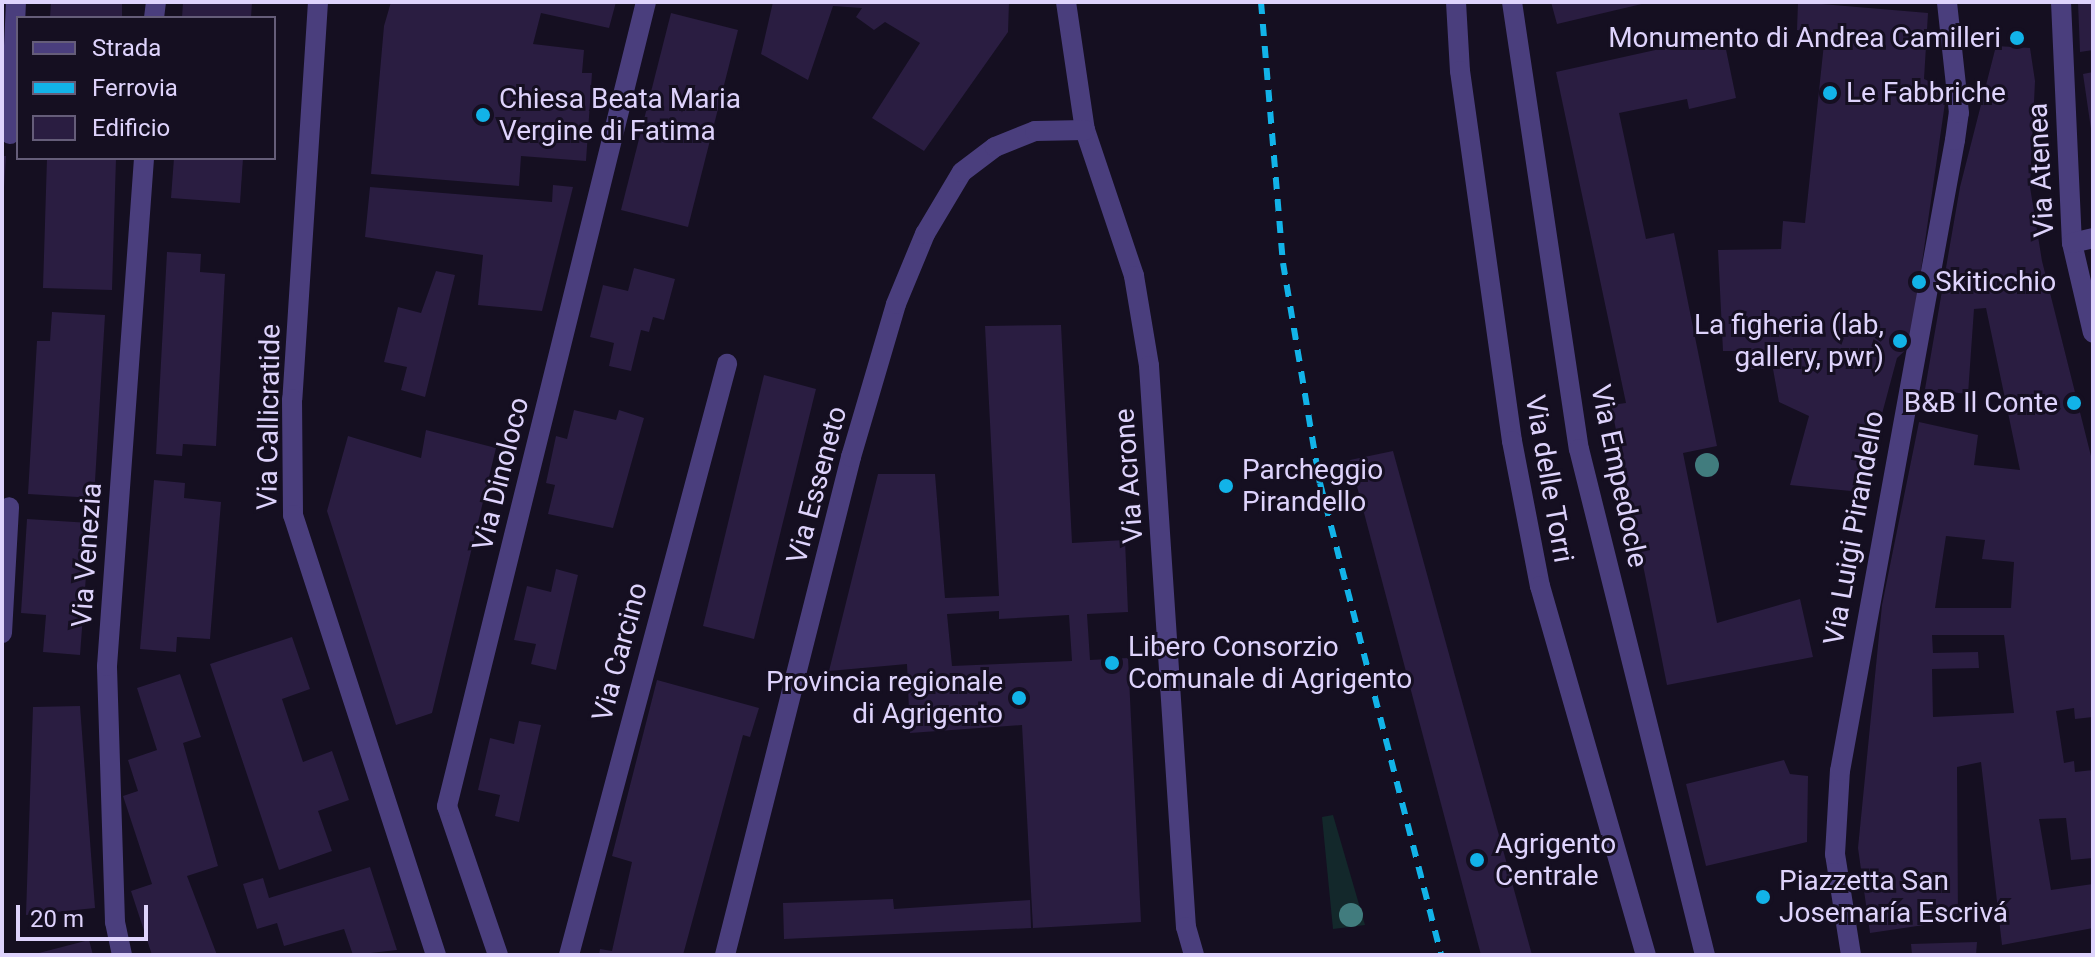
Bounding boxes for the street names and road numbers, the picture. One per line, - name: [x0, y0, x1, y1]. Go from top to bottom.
- street label: Via Atenea: [2021, 102, 2061, 238]
- street label: Via Callicratide: [251, 324, 287, 510]
- street label: Via Empedocle: [1583, 382, 1655, 570]
- street label: Via delle Torri: [1518, 392, 1580, 566]
- street label: Via Dinoloco: [466, 394, 536, 554]
- street label: Via Esseneto: [780, 403, 854, 567]
- street label: Via Acrone: [1108, 407, 1150, 545]
- street label: Via Luigi Pirandello: [1817, 408, 1891, 648]
- street label: Via Venezia: [65, 481, 109, 629]
- street label: Via Carcino: [585, 579, 655, 725]

